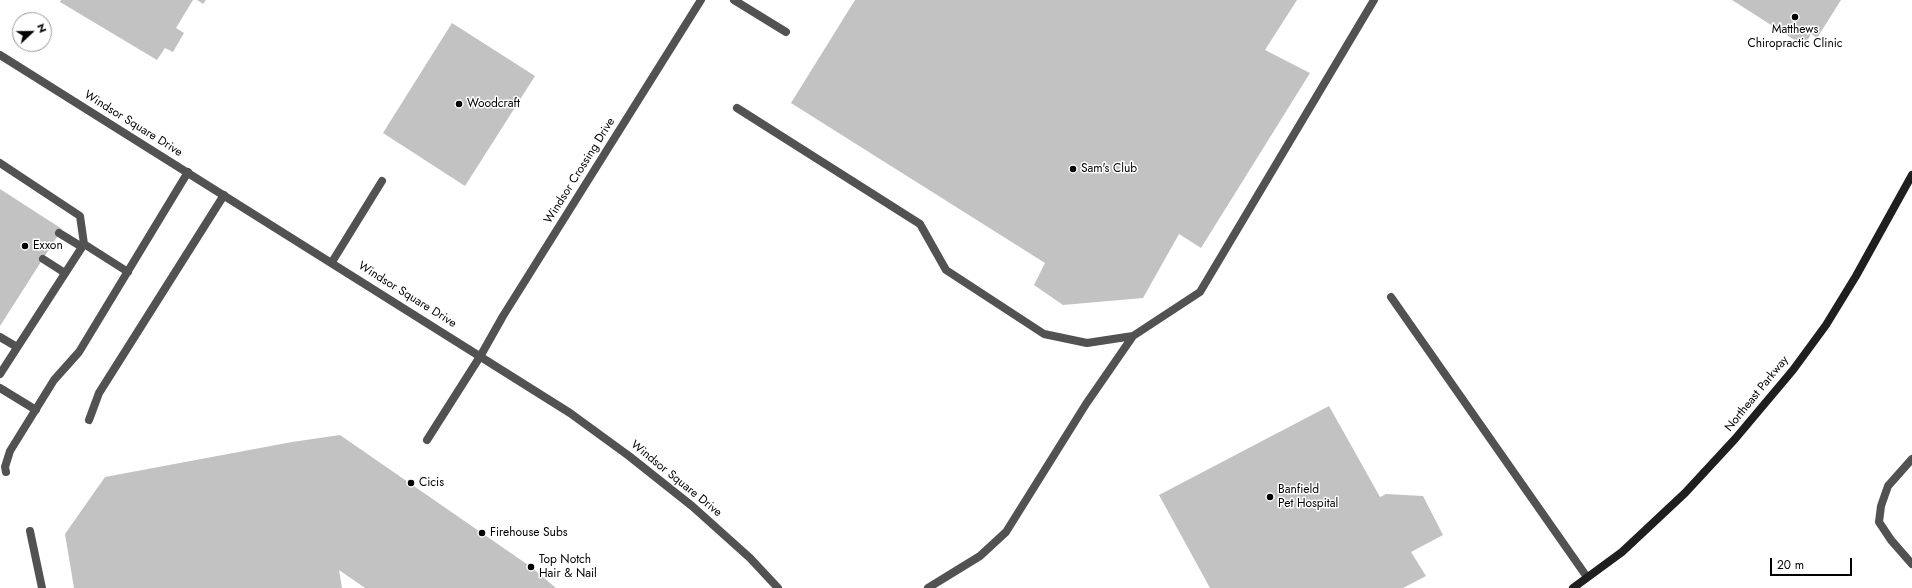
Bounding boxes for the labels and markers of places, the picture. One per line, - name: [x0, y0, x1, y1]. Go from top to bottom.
- marker: Matthews Chiropractic Clinic: [1790, 12, 1800, 22]
- place label: Matthews Chiropractic Clinic: [1747, 23, 1843, 51]
- place label: Woodcraft: [467, 97, 520, 111]
- marker: Woodcraft: [454, 99, 464, 109]
- place label: Sam's Club: [1081, 162, 1137, 176]
- marker: Sam's Club: [1068, 164, 1078, 174]
- place label: Exxon: [33, 239, 63, 253]
- marker: Exxon: [20, 241, 30, 251]
- place label: Cicis: [419, 476, 444, 490]
- marker: Cicis: [406, 478, 416, 488]
- place label: Banfield Pet Hospital: [1278, 483, 1338, 511]
- marker: Banfield Pet Hospital: [1265, 492, 1275, 502]
- place label: Firehouse Subs: [490, 526, 568, 540]
- marker: Firehouse Subs: [477, 528, 487, 538]
- place label: Top Notch Hair & Nail: [539, 553, 597, 581]
- marker: Top Notch Hair & Nail: [526, 562, 536, 572]

